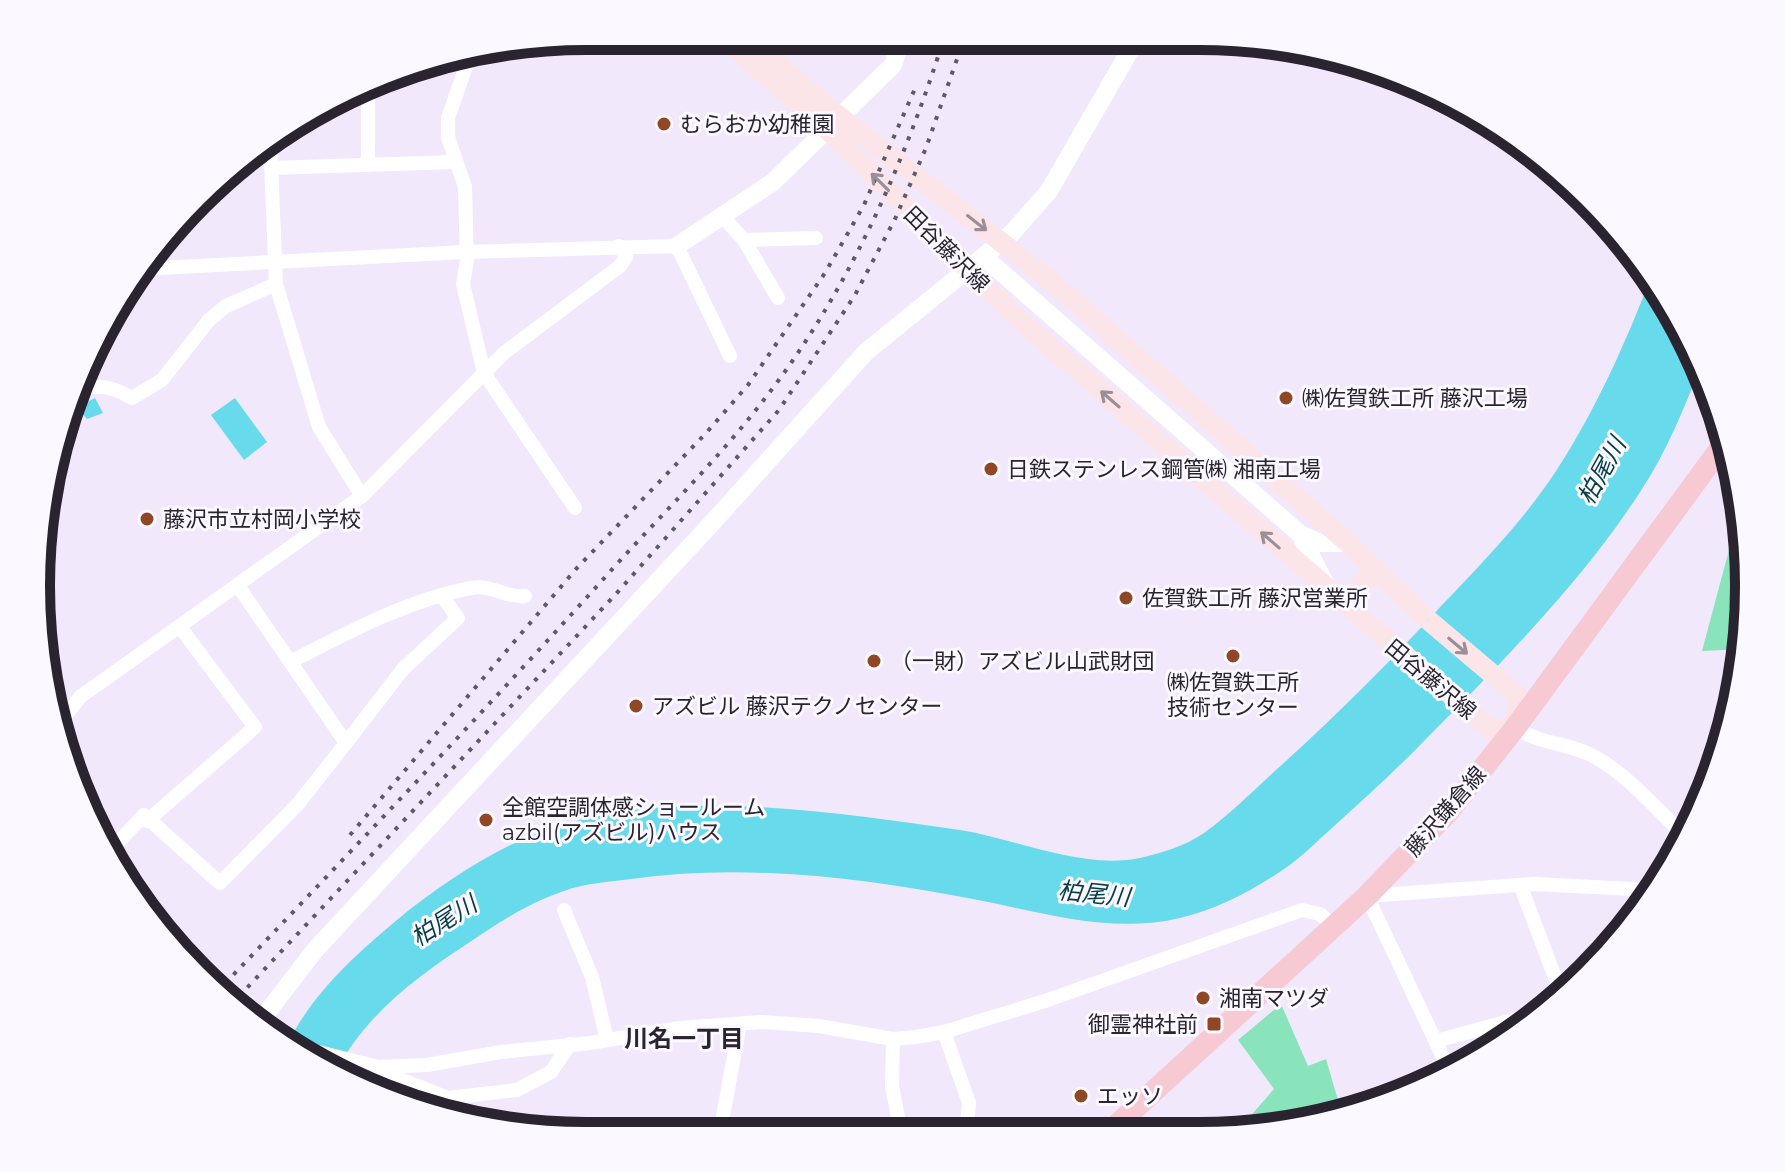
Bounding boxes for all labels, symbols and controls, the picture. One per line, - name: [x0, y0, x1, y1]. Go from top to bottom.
- place label: むらおか幼稚園: [680, 111, 834, 138]
- marker: むらおか幼稚園: [655, 115, 673, 133]
- one-way arrow: [871, 173, 890, 192]
- street label: 田谷藤沢線: [898, 201, 995, 298]
- one-way arrow: [966, 214, 987, 232]
- place label: ㈱佐賀鉄工所 藤沢工場: [1302, 385, 1528, 412]
- marker: ㈱佐賀鉄工所 藤沢工場: [1277, 389, 1295, 407]
- one-way arrow: [1100, 390, 1120, 408]
- water label: 柏尾川: [1571, 430, 1633, 509]
- place label: 日鉄ステンレス鋼管㈱ 湘南工場: [1007, 456, 1321, 483]
- marker: 日鉄ステンレス鋼管㈱ 湘南工場: [982, 460, 1000, 478]
- place label: 藤沢市立村岡小学校: [163, 506, 361, 533]
- marker: 藤沢市立村岡小学校: [138, 510, 156, 528]
- one-way arrow: [1261, 531, 1281, 549]
- place label: 佐賀鉄工所 藤沢営業所: [1142, 585, 1368, 612]
- marker: 佐賀鉄工所 藤沢営業所: [1117, 589, 1135, 607]
- street label: 田谷藤沢線: [1380, 634, 1481, 725]
- one-way arrow: [1448, 637, 1468, 655]
- marker: ㈱佐賀鉄工所 技術センター: [1224, 647, 1242, 665]
- place label: （一財）アズビル山武財団: [890, 648, 1154, 675]
- marker: （一財）アズビル山武財団: [865, 652, 883, 670]
- place label: ㈱佐賀鉄工所 技術センター: [1167, 669, 1299, 721]
- place label: アズビル 藤沢テクノセンター: [652, 693, 942, 720]
- marker: アズビル 藤沢テクノセンター: [627, 697, 645, 715]
- street label: 藤沢鎌倉線: [1399, 761, 1492, 862]
- place label: 全館空調体感ショールーム azbil(アズビル)ハウス: [502, 794, 765, 846]
- marker: 全館空調体感ショールーム azbil(アズビル)ハウス: [477, 811, 495, 829]
- water label: 柏尾川: [1057, 875, 1134, 912]
- water label: 柏尾川: [406, 888, 484, 952]
- place label: 湘南マツダ: [1219, 985, 1329, 1012]
- marker: 湘南マツダ: [1194, 989, 1212, 1007]
- place label: 御霊神社前: [1088, 1011, 1198, 1038]
- marker: 御霊神社前: [1205, 1015, 1223, 1033]
- district label: 川名一丁目: [624, 1024, 744, 1053]
- place label: エッソ: [1097, 1083, 1163, 1110]
- marker: エッソ: [1072, 1087, 1090, 1105]

